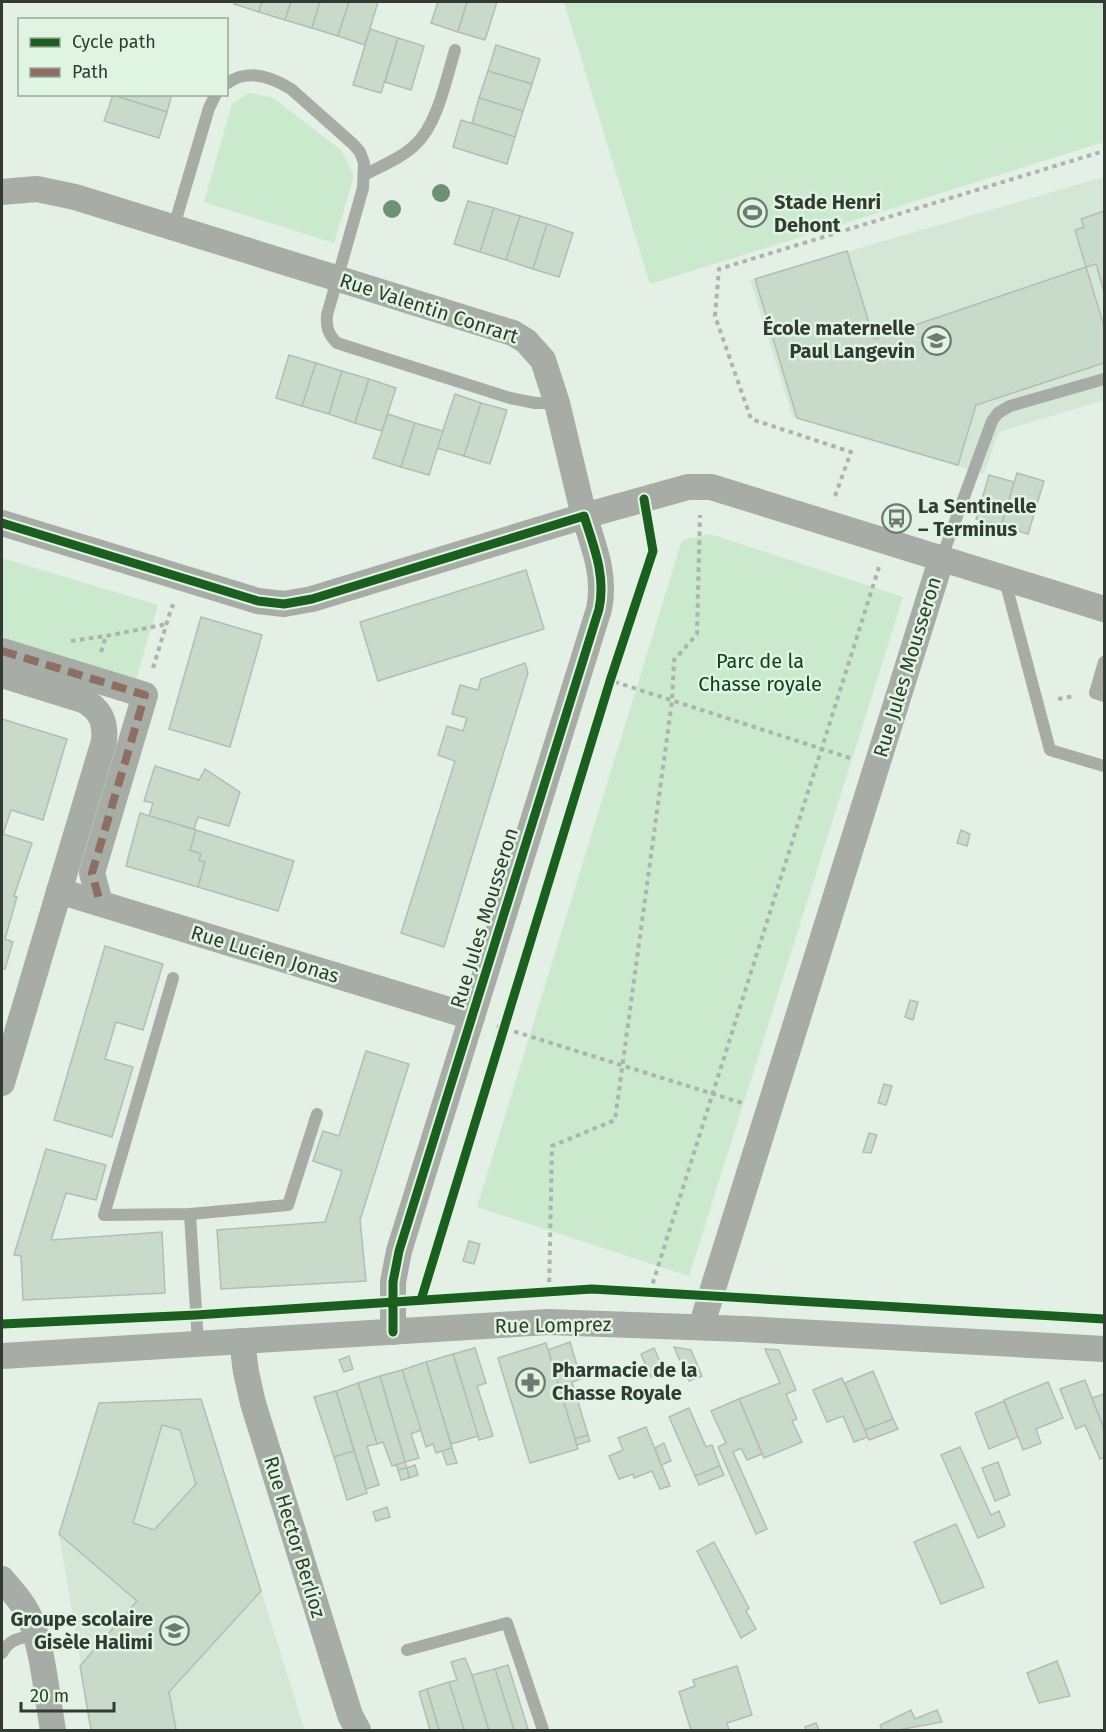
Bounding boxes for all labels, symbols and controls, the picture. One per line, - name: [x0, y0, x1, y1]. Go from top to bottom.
- legend: [18, 18, 228, 96]
- text: Cycle path: [72, 31, 156, 53]
- text: Path: [72, 61, 108, 83]
- place label: Stade Henri Dehont: [774, 190, 881, 237]
- sports icon: Stade Henri Dehont: [737, 197, 769, 229]
- street label: Rue Valentin Conrart: [337, 268, 522, 348]
- place label: École maternelle Paul Langevin: [763, 315, 915, 363]
- school or university icon: École maternelle Paul Langevin: [920, 324, 952, 356]
- place label: La Sentinelle – Terminus: [918, 494, 1037, 541]
- bus stop icon: La Sentinelle – Terminus: [881, 502, 913, 534]
- street label: Rue Jules Mousseron: [868, 574, 946, 760]
- park label: Parc de la Chasse royale: [698, 649, 822, 696]
- street label: Rue Jules Mousseron: [445, 825, 523, 1011]
- street label: Rue Lucien Jonas: [188, 920, 342, 988]
- street label: Rue Lomprez: [494, 1312, 612, 1338]
- place label: Pharmacie de la Chasse Royale: [552, 1358, 698, 1405]
- pharmacy icon: Pharmacie de la Chasse Royale: [515, 1366, 547, 1398]
- street label: Rue Hector Berlioz: [259, 1453, 331, 1621]
- place label: Groupe scolaire Gisèle Halimi: [10, 1607, 153, 1654]
- school or university icon: Groupe scolaire Gisèle Halimi: [158, 1615, 190, 1647]
- scale bar: [21, 1675, 114, 1713]
- text: 20 m: [30, 1685, 69, 1707]

